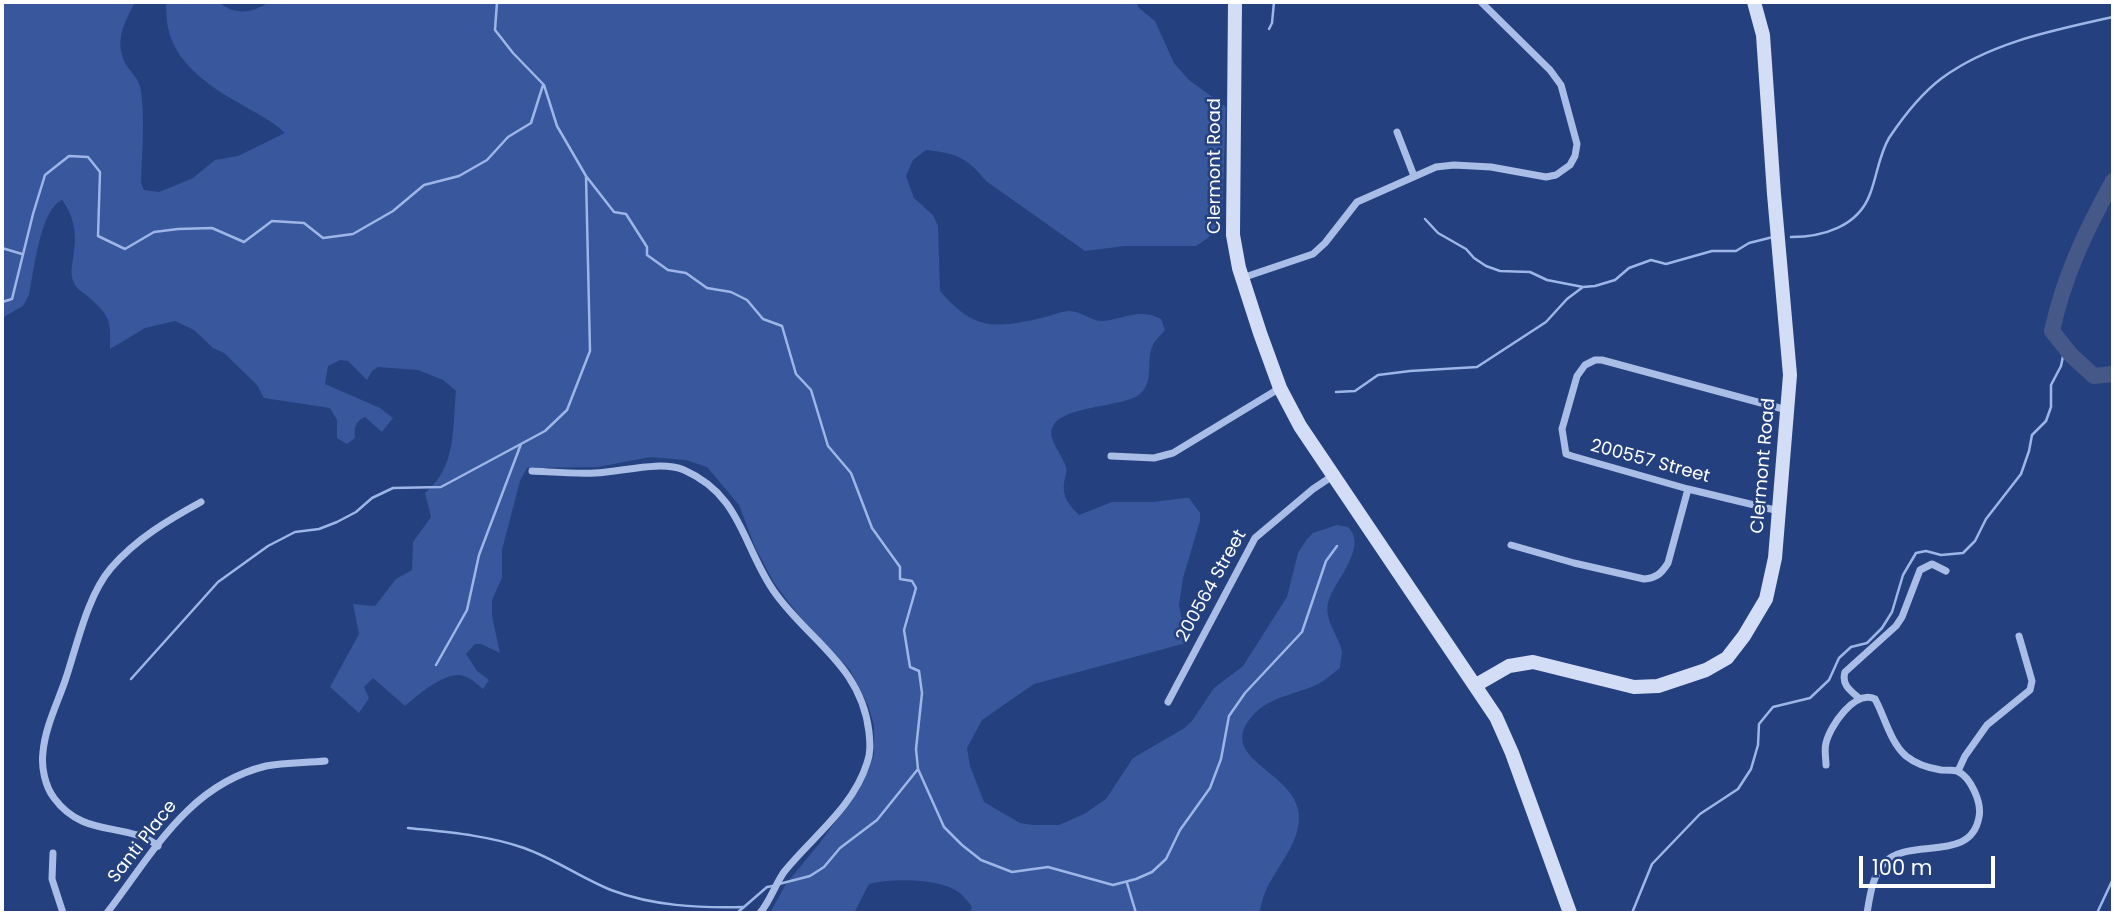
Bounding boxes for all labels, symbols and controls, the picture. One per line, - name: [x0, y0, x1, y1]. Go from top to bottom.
- street label: Clermont Road: [1204, 98, 1226, 234]
- street label: Clermont Road: [1747, 397, 1781, 535]
- street label: 200557 Street: [1588, 436, 1712, 488]
- street label: 200564 Street: [1172, 526, 1252, 646]
- street label: Santi Place: [104, 796, 182, 888]
- scale bar: [1863, 842, 2000, 886]
- text: 100 m: [1872, 853, 1932, 882]

